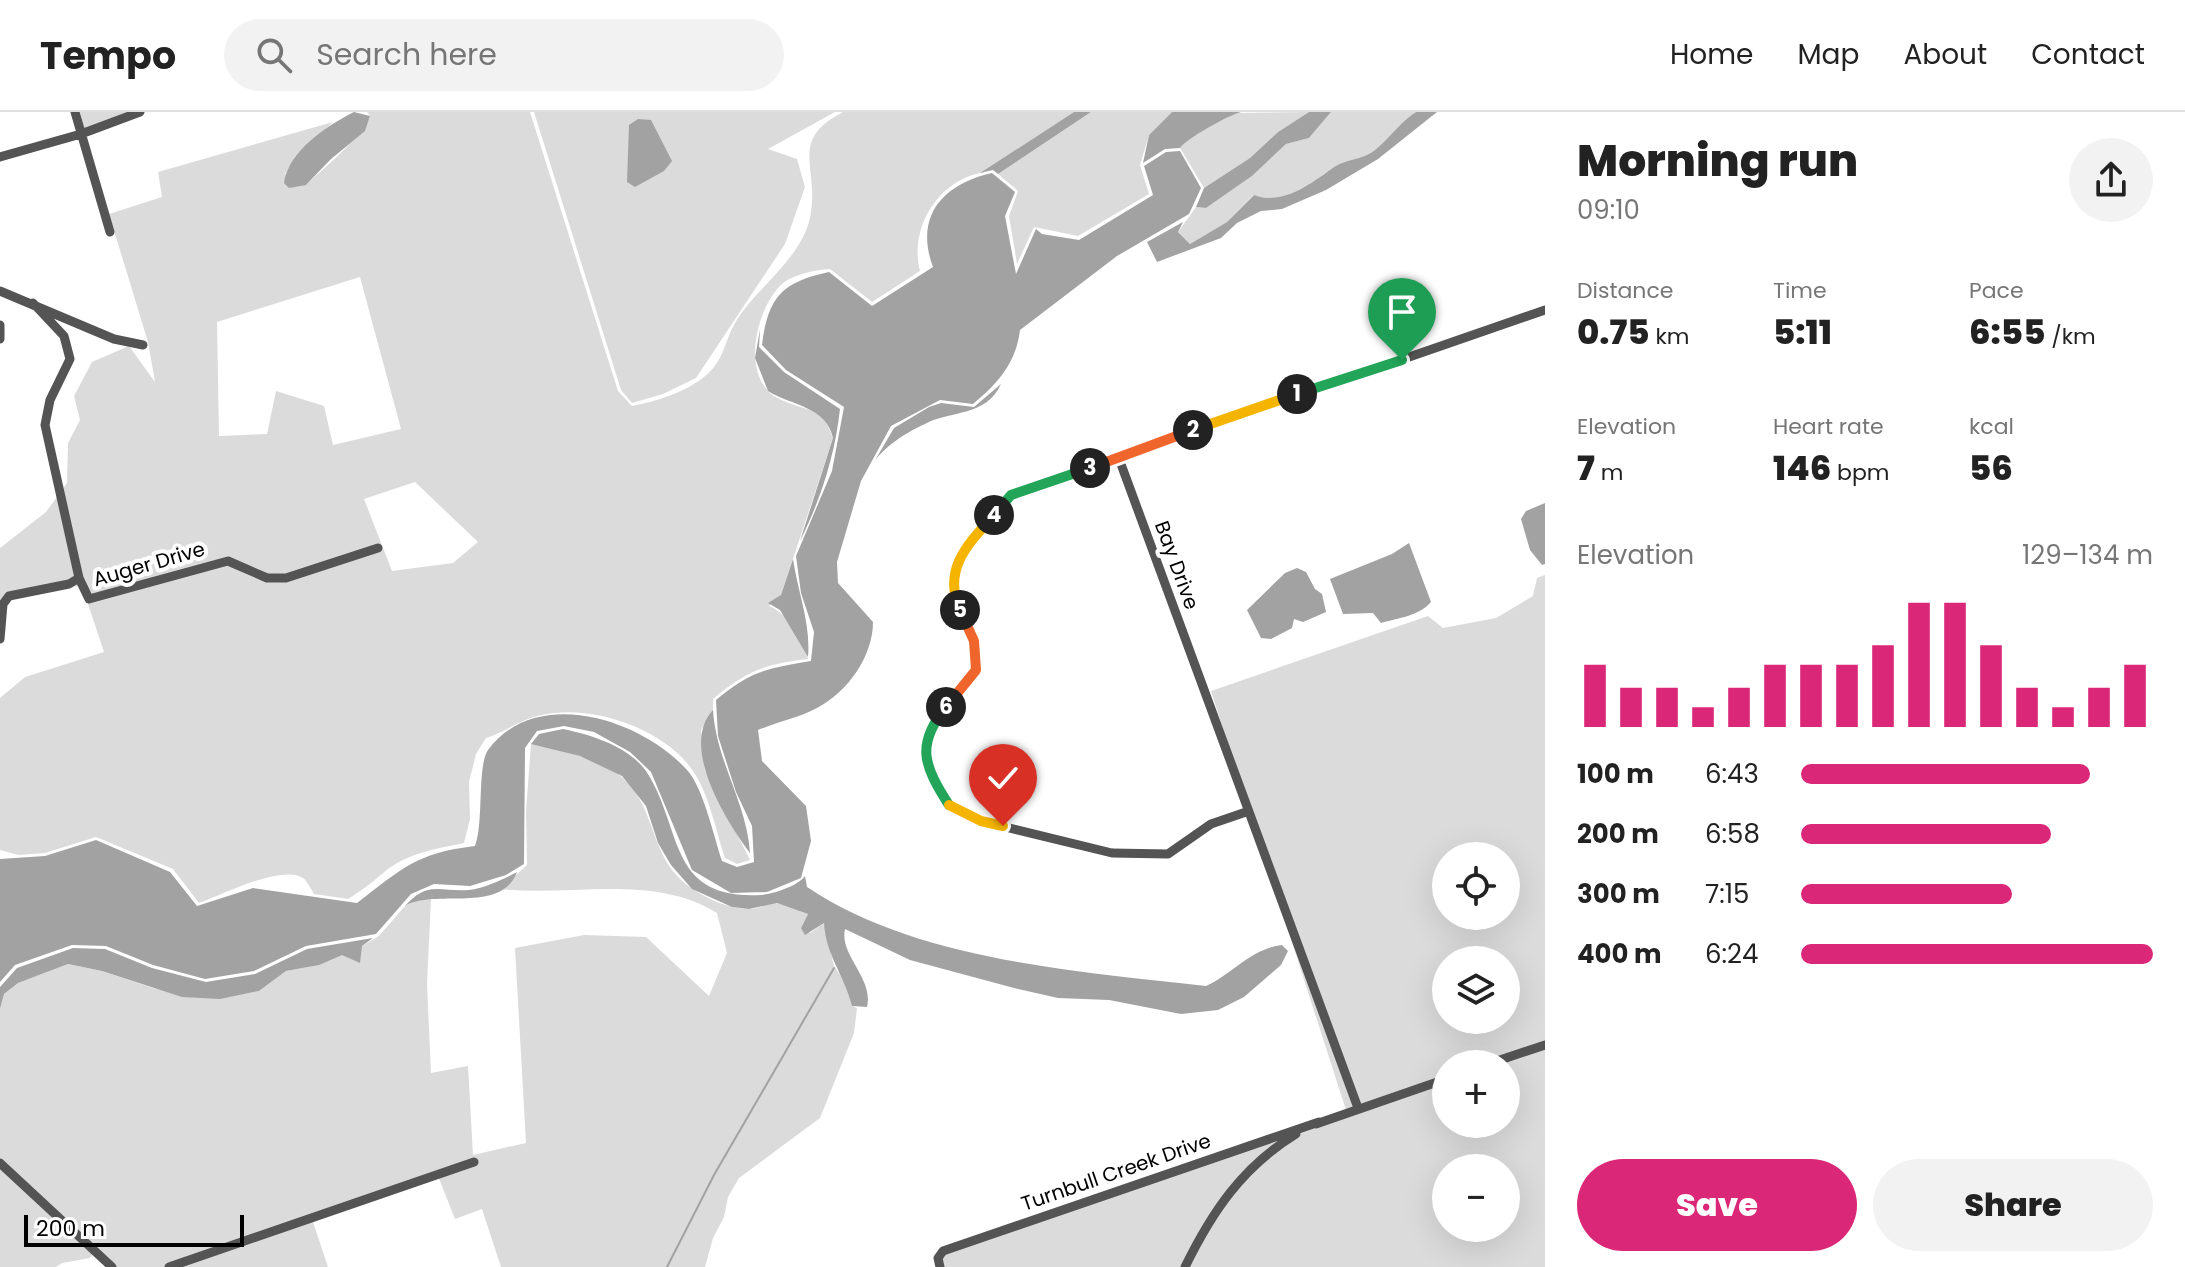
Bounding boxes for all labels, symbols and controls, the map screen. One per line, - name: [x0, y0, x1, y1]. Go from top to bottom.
- search box: [224, 19, 784, 91]
- text: Tempo: [40, 29, 176, 82]
- icon: search: [252, 33, 296, 77]
- text: Search here: [316, 33, 497, 76]
- text: Home: [1670, 35, 1753, 74]
- text: Map: [1797, 35, 1859, 74]
- text: About: [1903, 35, 1987, 74]
- text: Contact: [2031, 35, 2145, 74]
- text: Morning run: [1577, 130, 1858, 191]
- button: share: [2069, 138, 2153, 222]
- text: 09:10: [1577, 192, 1640, 228]
- text: Distance: [1577, 275, 1673, 306]
- text: Time: [1773, 275, 1827, 306]
- text: Pace: [1969, 275, 2024, 306]
- pin: [1368, 278, 1436, 360]
- icon: arrive: [1380, 290, 1424, 334]
- text: 0.75: [1577, 308, 1650, 356]
- text: 5:11: [1773, 308, 1832, 356]
- text: 6:55: [1969, 308, 2045, 356]
- text: km: [1650, 321, 1690, 352]
- text: /km: [2045, 321, 2096, 352]
- pin: 1: [1277, 374, 1317, 414]
- text: 1: [1293, 378, 1301, 409]
- pin: 2: [1173, 410, 1213, 450]
- text: Elevation: [1577, 411, 1676, 442]
- text: Heart rate: [1773, 411, 1884, 442]
- text: kcal: [1969, 411, 2014, 442]
- text: 2: [1187, 414, 1199, 445]
- text: 7: [1577, 444, 1595, 492]
- text: 146: [1773, 444, 1831, 492]
- text: 56: [1969, 444, 2013, 492]
- pin: 3: [1070, 448, 1110, 488]
- text: 3: [1083, 452, 1097, 483]
- text: m: [1595, 457, 1623, 488]
- text: bpm: [1831, 457, 1890, 488]
- pin: 4: [974, 495, 1014, 535]
- text: 4: [987, 499, 1001, 530]
- street label: Bay Drive: [1148, 517, 1206, 613]
- street label: Auger Drive: [90, 535, 208, 593]
- text: Elevation: [1577, 537, 1694, 573]
- text: 129–134 m: [2022, 537, 2153, 573]
- pin: 5: [940, 590, 980, 630]
- text: 5: [953, 594, 967, 625]
- pin: 6: [926, 687, 966, 727]
- text: 6: [939, 691, 953, 722]
- pin: [969, 744, 1037, 826]
- icon: check: [981, 756, 1025, 800]
- text: 100 m: [1577, 756, 1654, 792]
- text: 6:43: [1705, 756, 1759, 792]
- text: 200 m: [1577, 816, 1659, 852]
- text: 6:58: [1705, 816, 1760, 852]
- map controls: [1432, 842, 1520, 1242]
- button: locate: [1432, 842, 1520, 930]
- text: 300 m: [1577, 876, 1660, 912]
- text: 7:15: [1705, 876, 1749, 912]
- text: 400 m: [1577, 936, 1662, 972]
- text: 6:24: [1705, 936, 1758, 972]
- button: layers: [1432, 946, 1520, 1034]
- button: +: [1432, 1050, 1520, 1138]
- street label: Turnbull Creek Drive: [1017, 1126, 1215, 1218]
- button: −: [1432, 1154, 1520, 1242]
- button: Save: [1577, 1159, 1857, 1251]
- button: Share: [1873, 1159, 2153, 1251]
- scale bar: [24, 1211, 244, 1247]
- text: 200 m: [36, 1213, 105, 1244]

